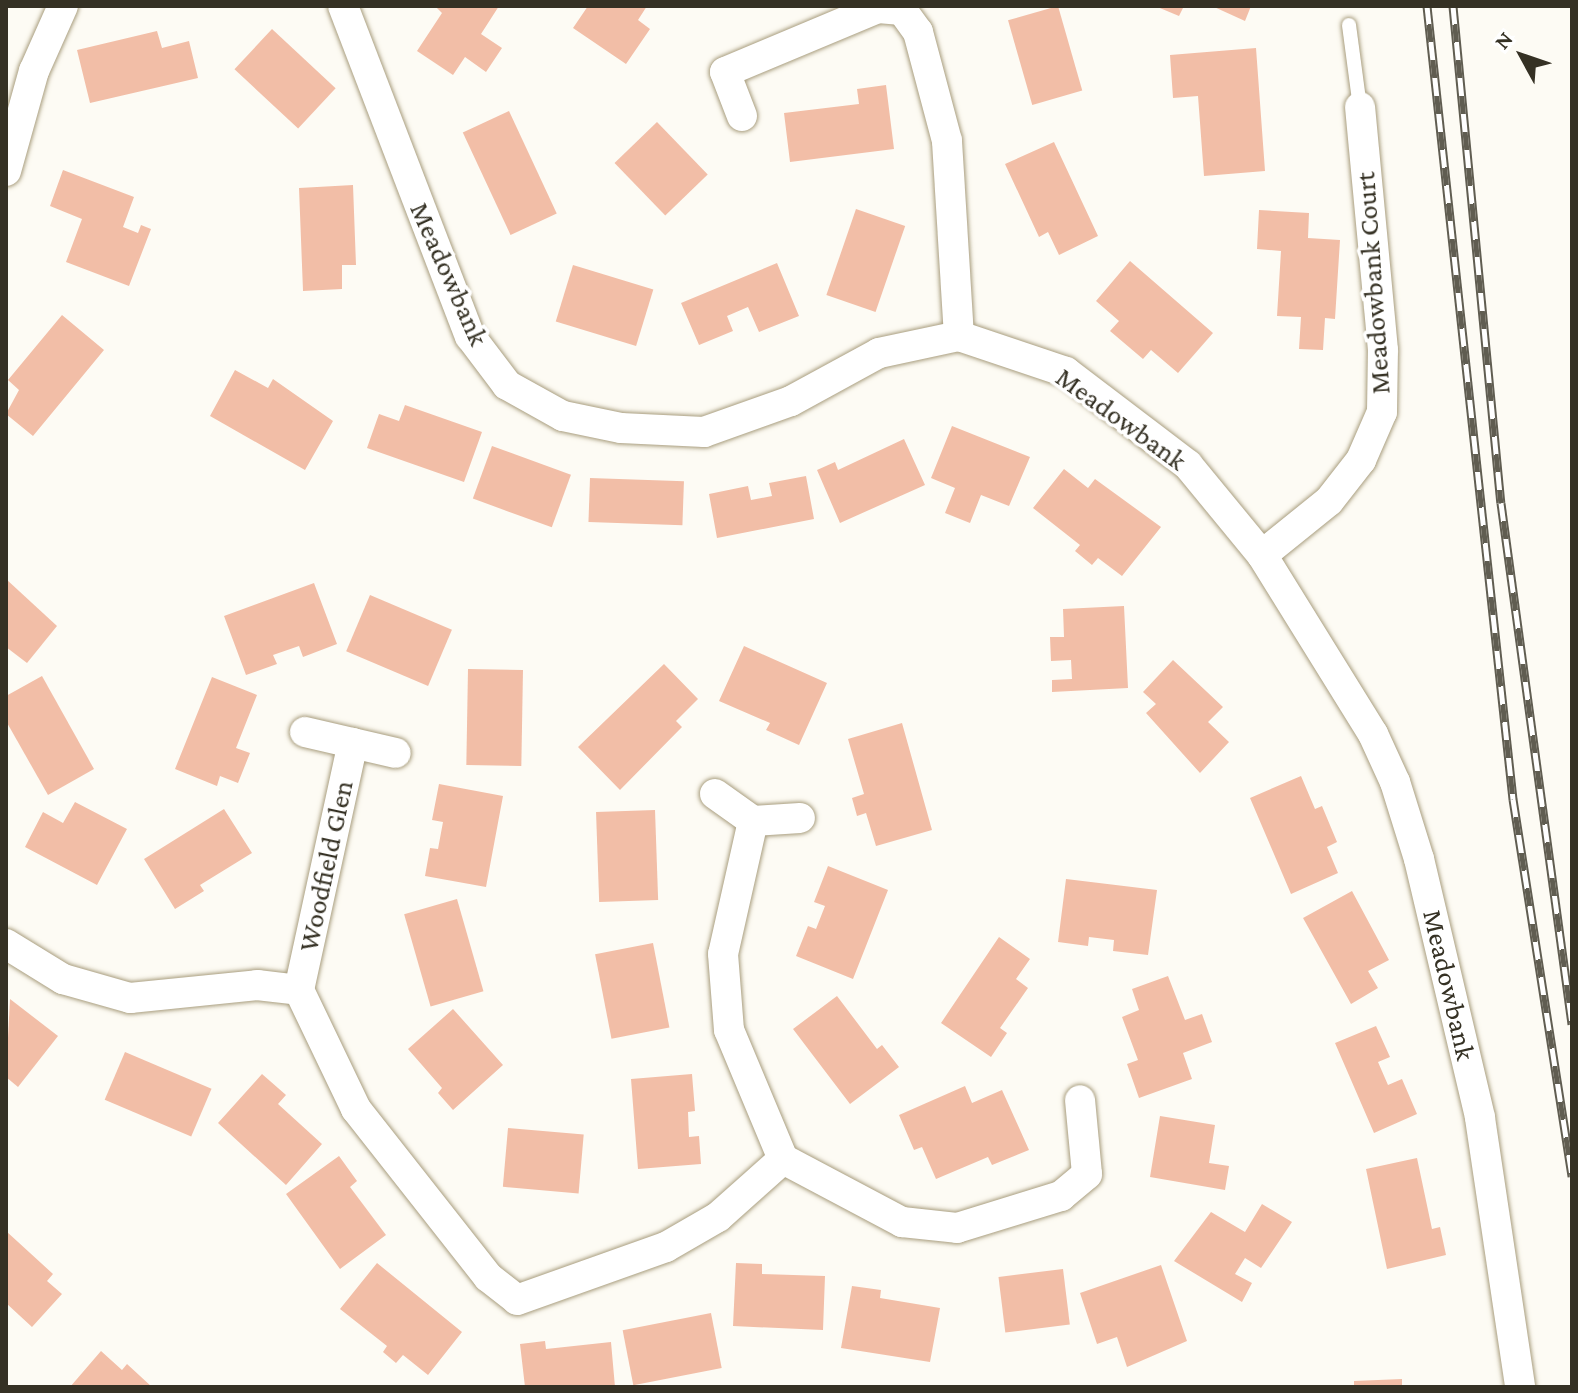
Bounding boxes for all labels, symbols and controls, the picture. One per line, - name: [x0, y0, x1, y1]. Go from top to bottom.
- north arrow: [1482, 16, 1562, 96]
- text: N: [1489, 26, 1518, 54]
- street label: Meadowbank Court: [1348, 171, 1398, 395]
- street label: Meadowbank: [402, 197, 496, 351]
- street label: Meadowbank: [1049, 360, 1193, 478]
- street label: Woodfield Glen: [291, 777, 361, 955]
- street label: Meadowbank: [1415, 907, 1483, 1063]

